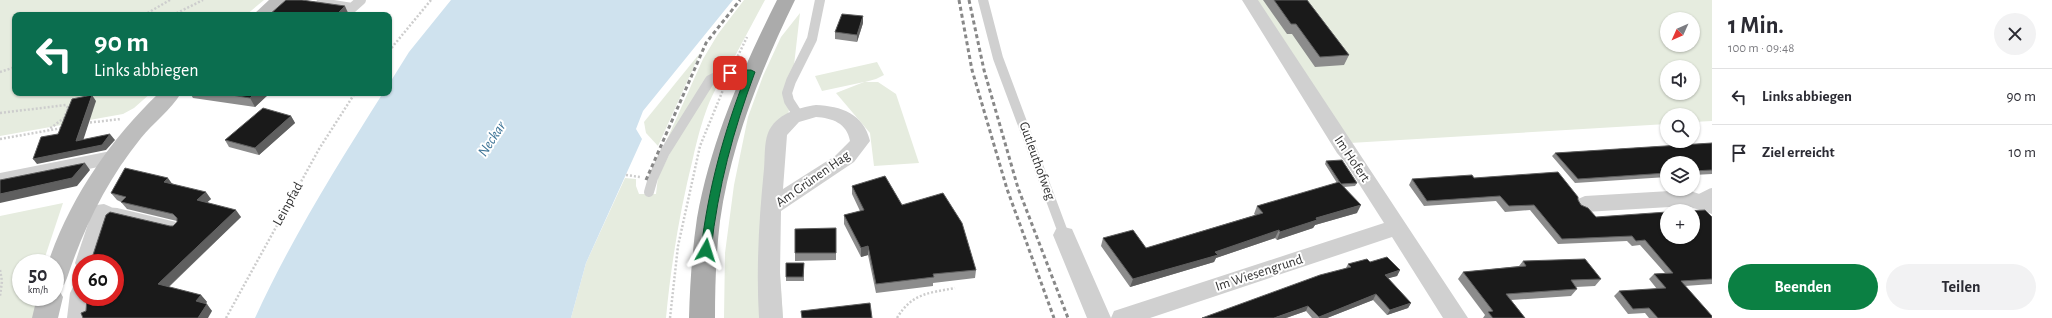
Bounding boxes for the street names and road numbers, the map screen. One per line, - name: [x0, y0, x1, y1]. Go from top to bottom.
- street label: Gutleuthofweg: [1016, 120, 1058, 202]
- street label: Im Hofert: [1332, 133, 1373, 185]
- street label: Am Grünen Hag: [773, 148, 853, 210]
- street label: Leinpfad: [270, 180, 306, 228]
- street label: Im Wiesengrund: [1213, 252, 1305, 294]

